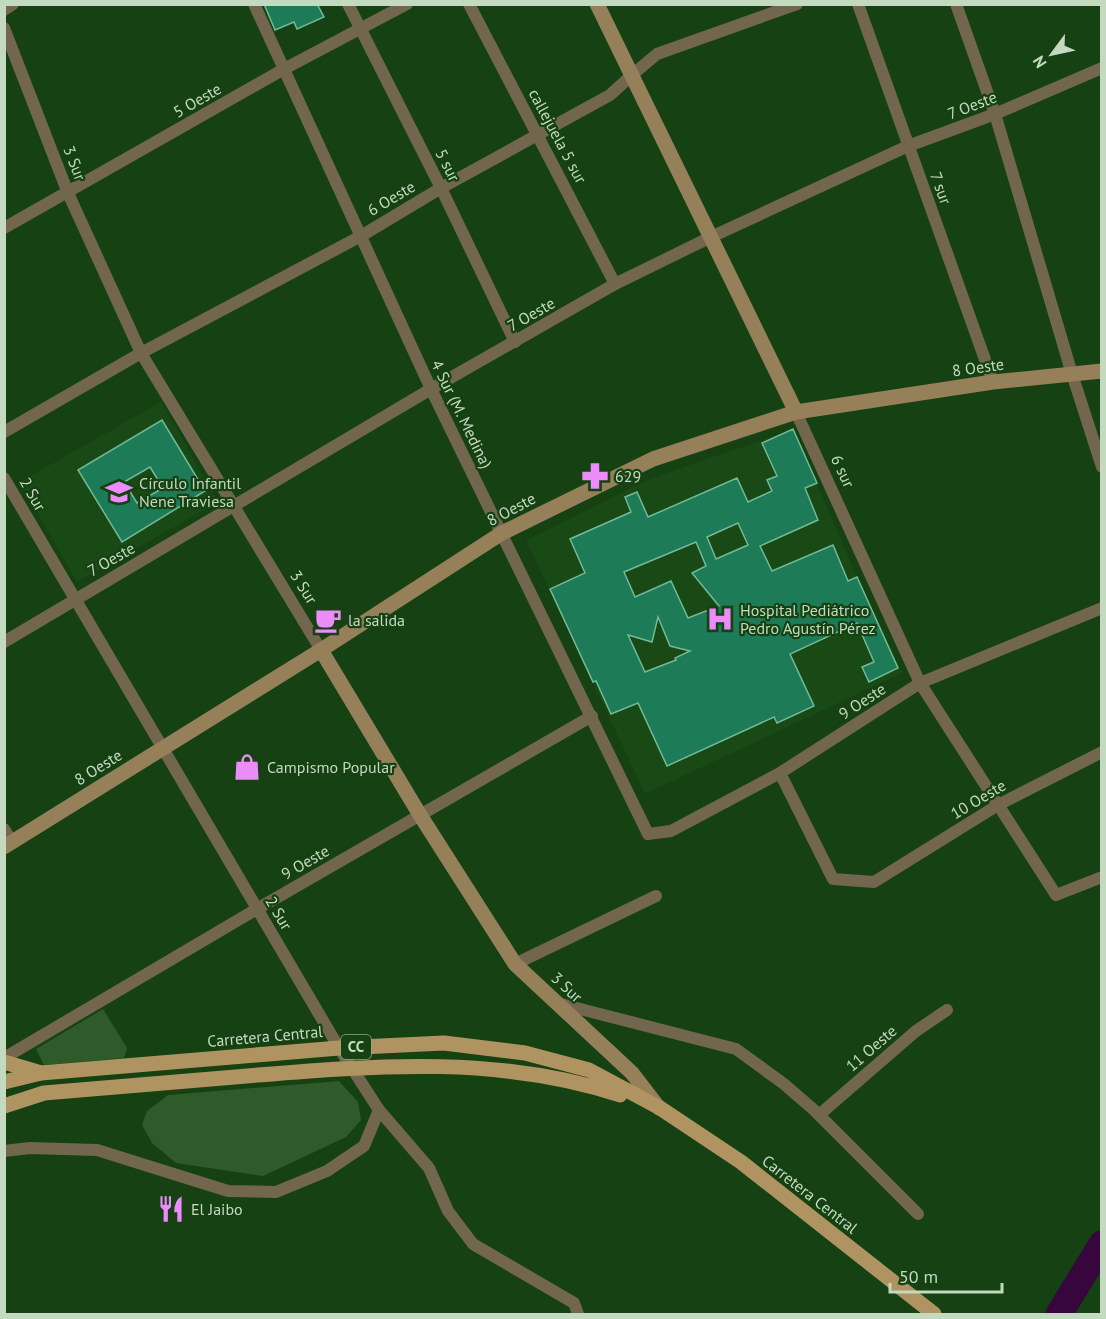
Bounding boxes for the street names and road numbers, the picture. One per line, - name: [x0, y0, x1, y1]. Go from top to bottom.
- street label: 5 Oeste: [169, 78, 225, 122]
- street label: callejuela 5 sur: [525, 85, 592, 187]
- street label: 7 Oeste: [944, 86, 1000, 124]
- street label: 3 Sur: [59, 143, 91, 184]
- street label: 5 sur: [431, 145, 465, 185]
- street label: 7 sur: [926, 169, 956, 207]
- street label: 6 Oeste: [363, 176, 419, 220]
- street label: 7 Oeste: [504, 293, 558, 335]
- street label: 8 Oeste: [951, 353, 1005, 381]
- street label: 4 Sur (M. Medina): [427, 356, 497, 472]
- street label: 6 sur: [827, 451, 859, 491]
- street label: 2 Sur: [15, 474, 51, 515]
- street label: 8 Oeste: [483, 488, 539, 530]
- street label: 7 Oeste: [84, 538, 138, 580]
- street label: 3 Sur: [286, 567, 322, 608]
- street label: 9 Oeste: [835, 678, 889, 724]
- street label: 8 Oeste: [71, 745, 125, 789]
- street label: 10 Oeste: [947, 775, 1009, 823]
- street label: 9 Oeste: [277, 840, 333, 884]
- street label: 2 Sur: [261, 893, 297, 934]
- street label: 3 Sur: [547, 968, 587, 1007]
- street label: 11 Oeste: [841, 1020, 901, 1076]
- street label: Carretera Central: [206, 1021, 324, 1051]
- road number: CC: [341, 1035, 371, 1059]
- street label: Carretera Central: [758, 1150, 862, 1238]

